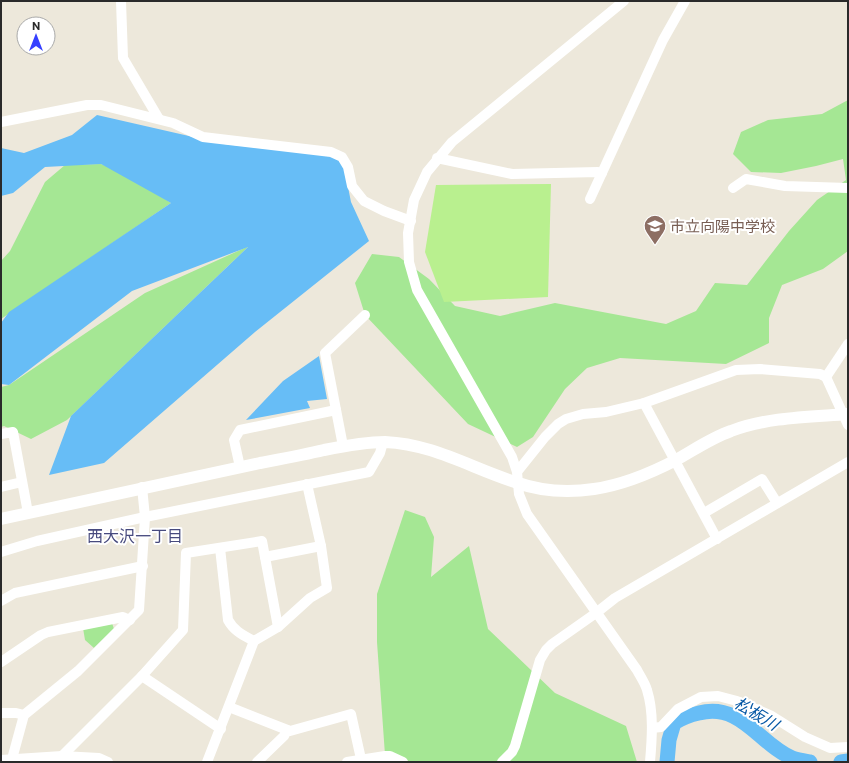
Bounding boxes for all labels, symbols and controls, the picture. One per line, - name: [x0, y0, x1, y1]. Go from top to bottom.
- north arrow: [16, 16, 56, 56]
- text: N: [32, 19, 40, 32]
- school or university icon: 市立向陽中学校: [642, 213, 668, 246]
- place label: 市立向陽中学校: [670, 217, 775, 235]
- district label: 西大沢一丁目: [87, 526, 183, 545]
- water label: 松板川: [732, 692, 784, 735]

